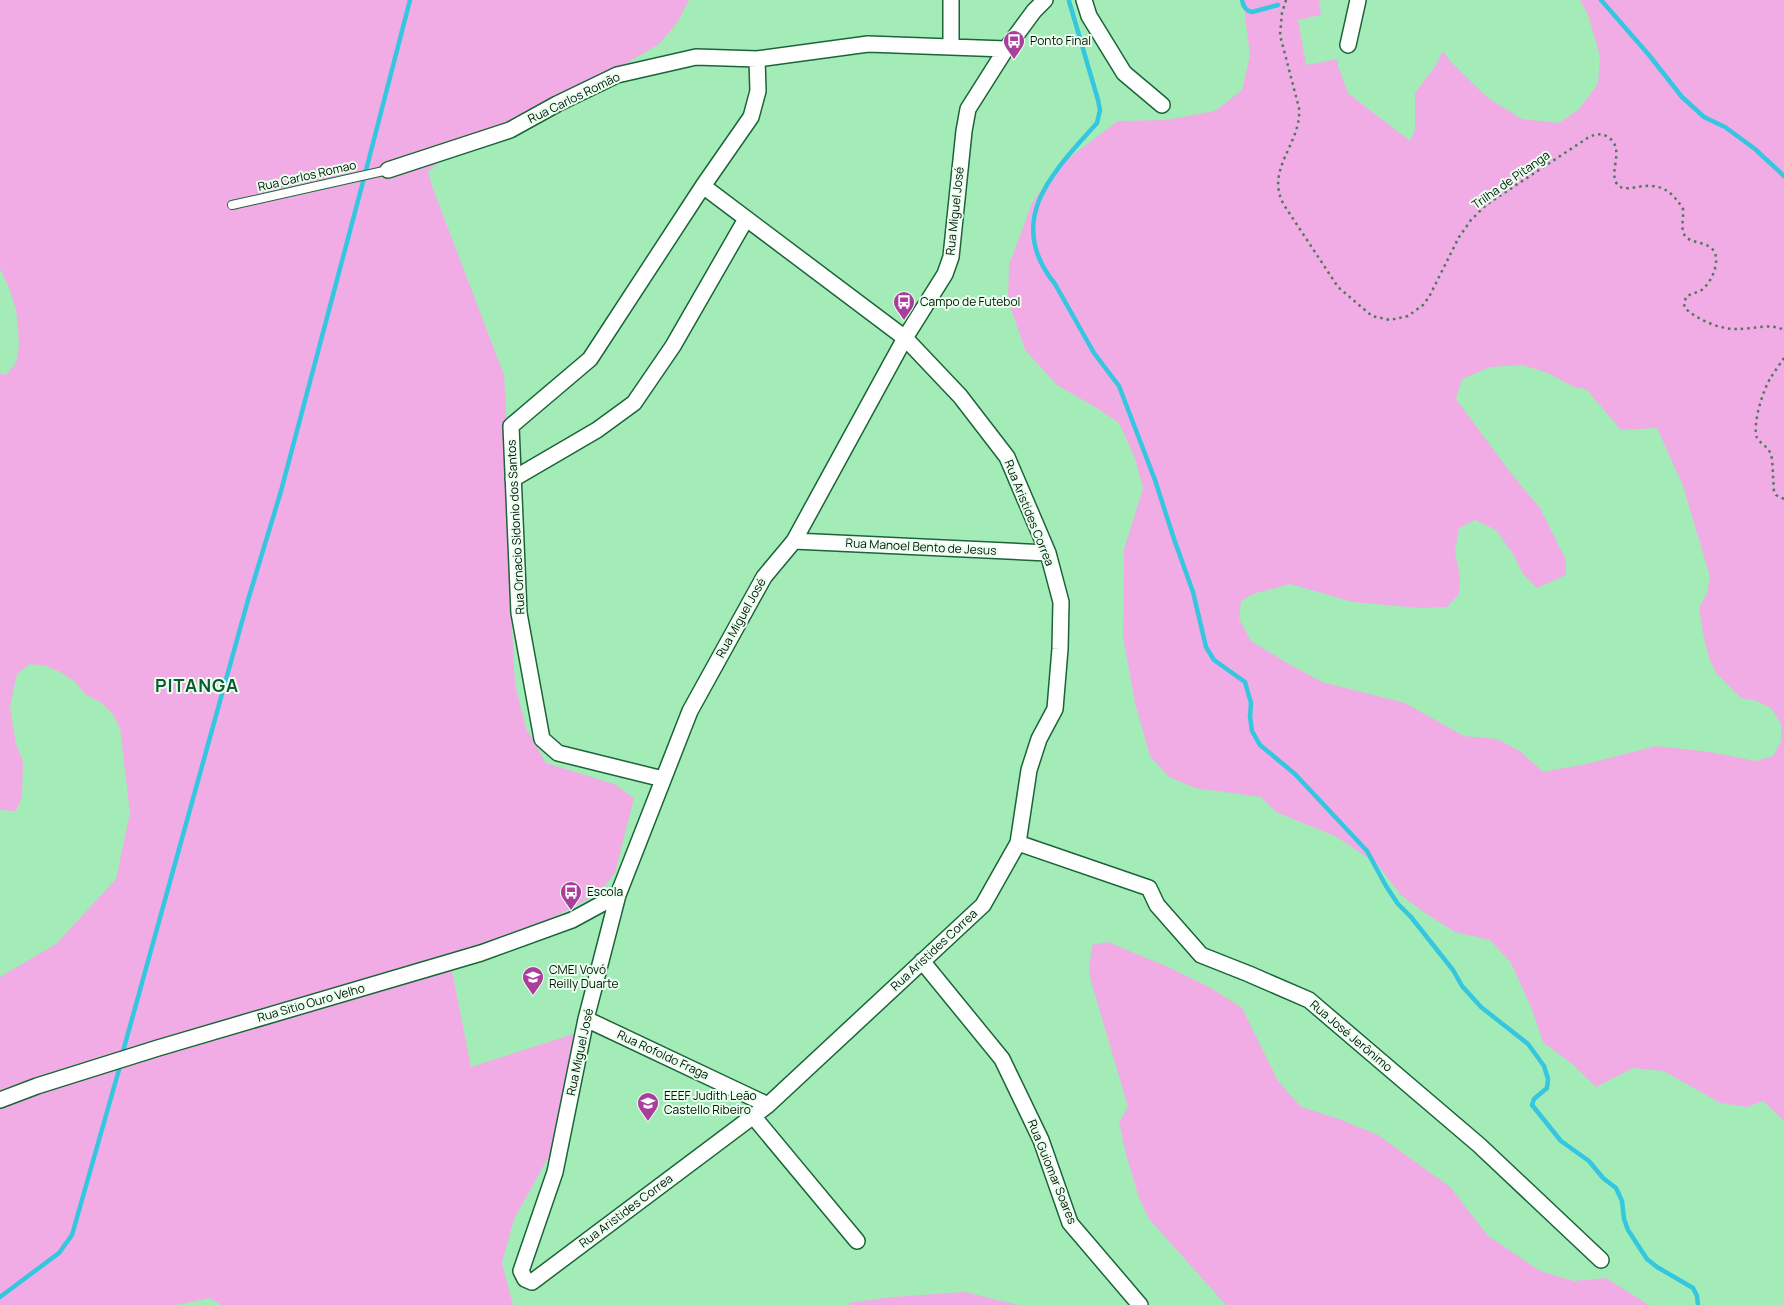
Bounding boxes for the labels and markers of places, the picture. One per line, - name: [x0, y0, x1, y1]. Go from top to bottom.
- bus stop icon: Ponto Final: [1002, 29, 1026, 60]
- place label: Ponto Final: [1030, 32, 1091, 49]
- bus stop icon: Campo de Futebol: [892, 290, 916, 321]
- place label: Campo de Futebol: [920, 293, 1020, 310]
- bus stop icon: Escola: [559, 880, 583, 911]
- place label: Escola: [587, 883, 623, 900]
- place label: CMEI Vovó Reilly Duarte: [549, 961, 618, 992]
- school or university icon: CMEI Vovó Reilly Duarte: [521, 965, 545, 996]
- place label: EEEF Judith Leão Castello Ribeiro: [664, 1087, 757, 1118]
- school or university icon: EEEF Judith Leão Castello Ribeiro: [636, 1091, 660, 1122]

